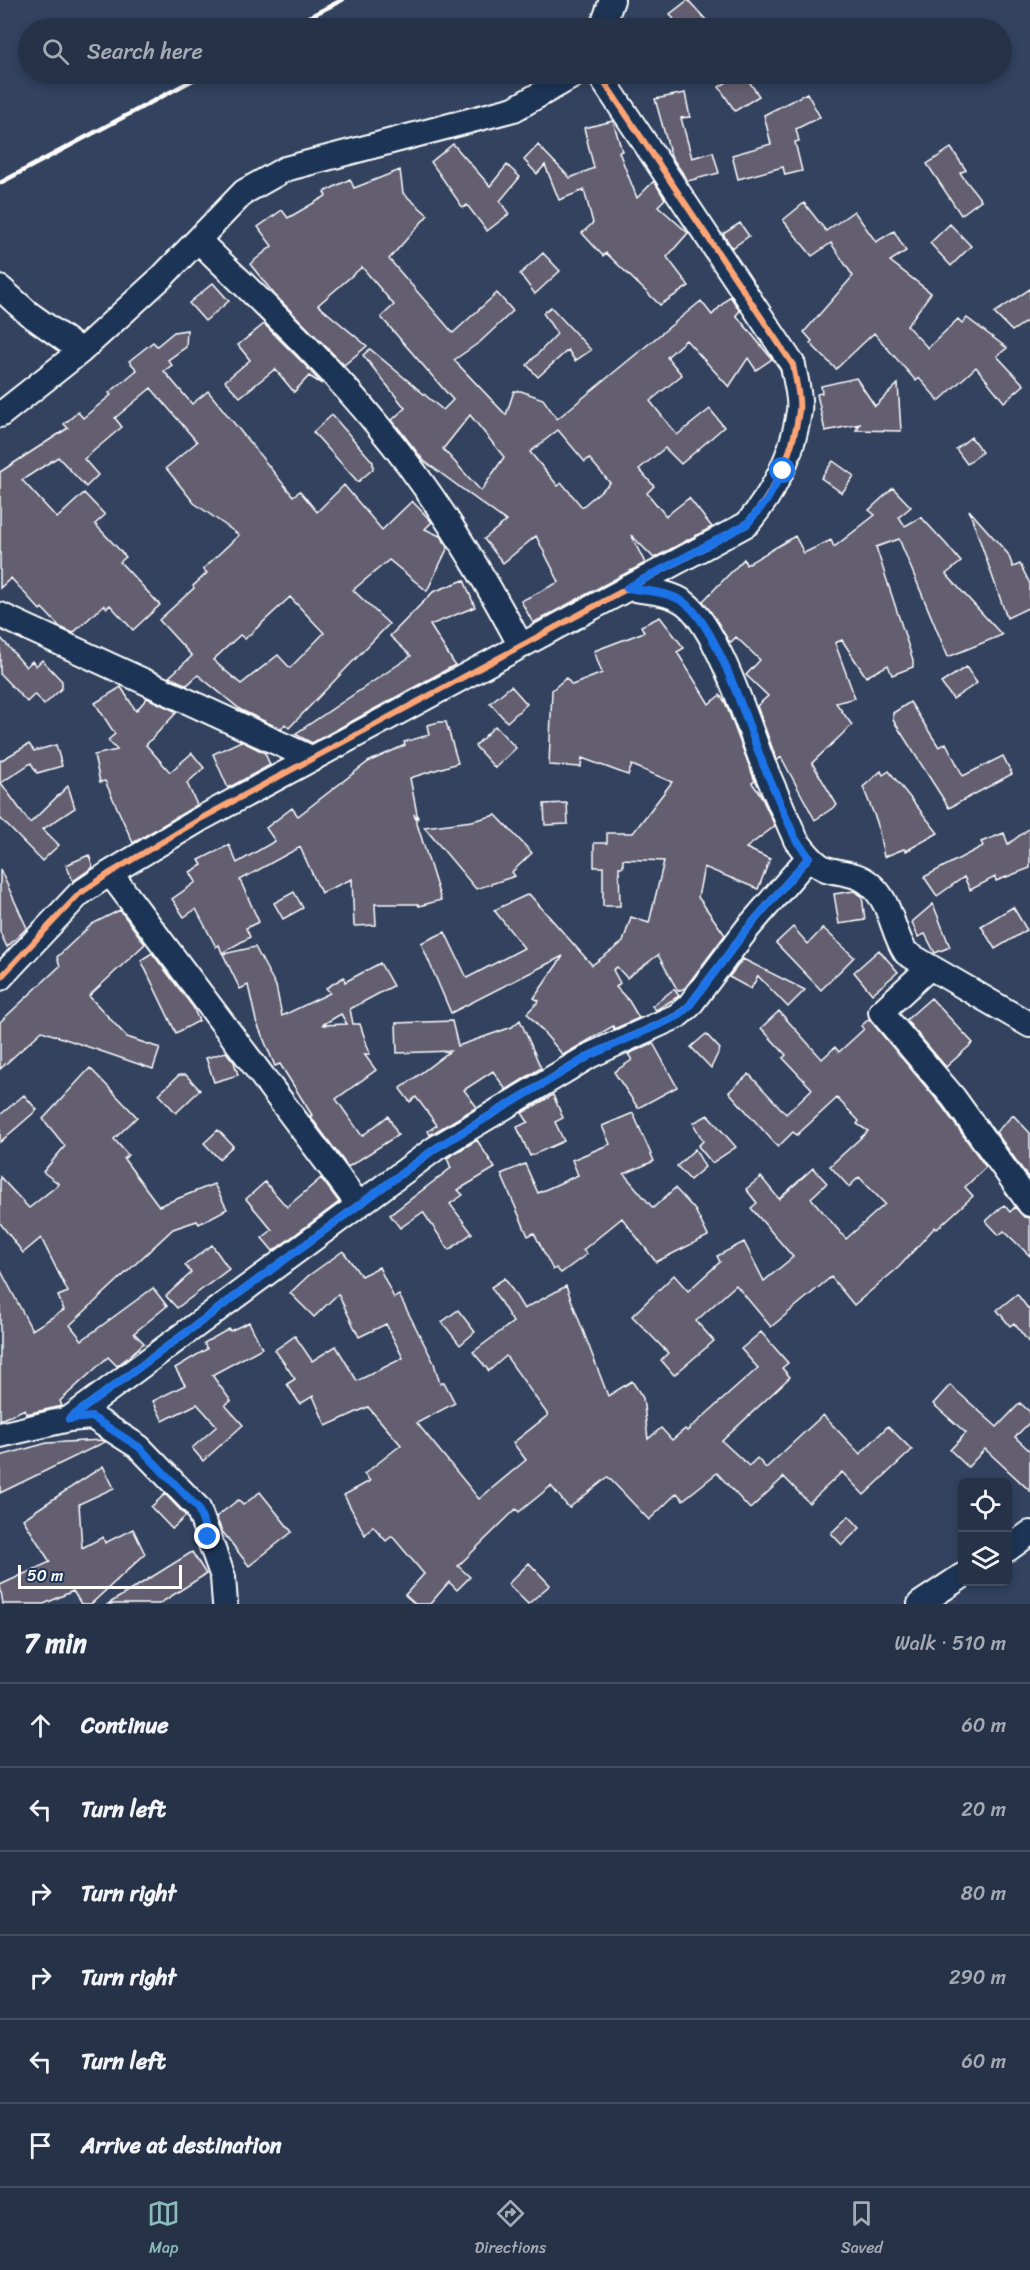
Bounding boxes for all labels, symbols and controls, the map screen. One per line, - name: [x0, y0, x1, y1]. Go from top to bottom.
- search box: [18, 18, 1012, 84]
- text: Search here: [87, 32, 203, 71]
- icon: search: [39, 35, 72, 68]
- route start: [769, 457, 795, 483]
- map controls: [958, 1478, 1012, 1586]
- button: locate: [958, 1478, 1012, 1532]
- route end: [194, 1523, 220, 1549]
- button: layers: [958, 1532, 1012, 1586]
- text: 50 m: [27, 1561, 63, 1590]
- scale bar: [18, 1562, 182, 1590]
- text: 7 min: [24, 1620, 87, 1666]
- text: Walk · 510 m: [894, 1626, 1006, 1661]
- text: Continue: [81, 1706, 169, 1745]
- text: 60 m: [961, 1708, 1006, 1743]
- icon: ahead: [24, 1709, 57, 1742]
- text: Turn left: [81, 1790, 166, 1829]
- text: 20 m: [961, 1792, 1006, 1827]
- icon: left: [24, 1793, 57, 1826]
- text: Turn right: [81, 1874, 176, 1913]
- text: 80 m: [961, 1876, 1006, 1911]
- icon: right: [24, 1877, 57, 1910]
- text: Turn right: [81, 1958, 176, 1997]
- text: 290 m: [949, 1960, 1006, 1995]
- icon: right: [24, 1961, 57, 1994]
- text: Turn left: [81, 2042, 166, 2081]
- text: 60 m: [961, 2044, 1006, 2079]
- icon: left: [24, 2045, 57, 2078]
- text: Arrive at destination: [81, 2126, 282, 2165]
- icon: arrive: [24, 2129, 57, 2162]
- tab: Map: [147, 2197, 180, 2262]
- tab: Directions: [475, 2197, 546, 2262]
- tab: Saved: [841, 2197, 883, 2262]

